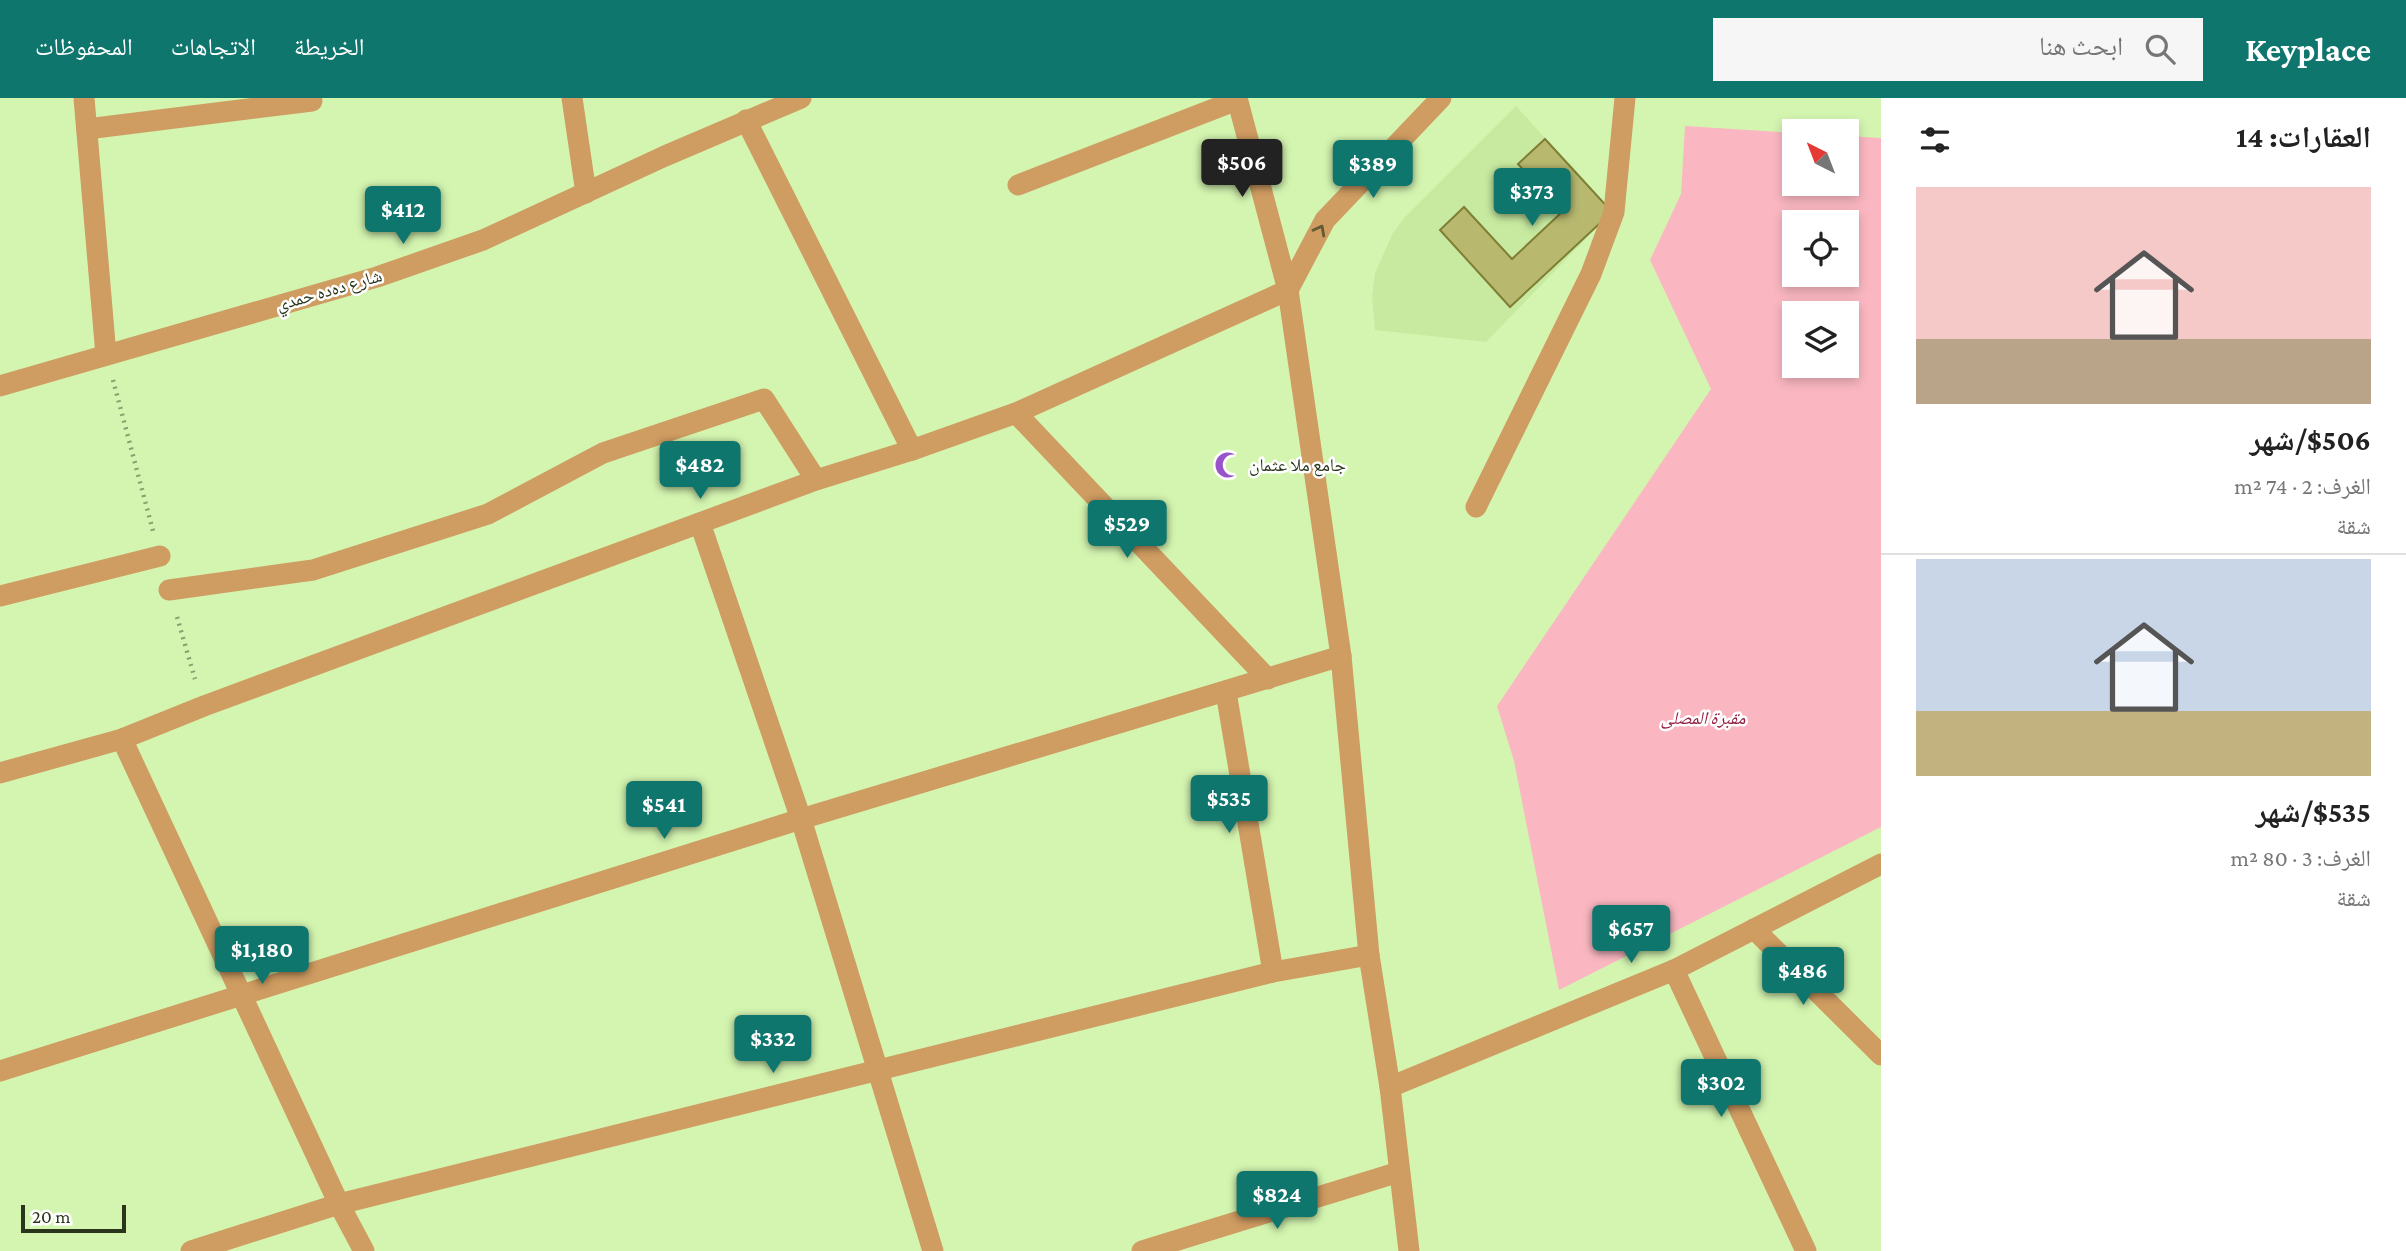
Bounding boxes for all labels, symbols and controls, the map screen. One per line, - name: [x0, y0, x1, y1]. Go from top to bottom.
- search box: [1713, 18, 2203, 81]
- icon: search: [2141, 30, 2179, 68]
- text: Keyplace: [2245, 31, 2371, 68]
- text: ابحث هنا: [2039, 32, 2123, 61]
- text: المحفوظات: [35, 33, 133, 60]
- text: الاتجاهات: [171, 33, 256, 60]
- text: الخريطة: [294, 33, 365, 60]
- north arrow: [1782, 119, 1858, 196]
- map controls: [1782, 119, 1859, 378]
- text: العقارات: 14: [2236, 120, 2371, 153]
- icon: filters: [1916, 121, 1954, 159]
- pin: $506: [1201, 140, 1283, 199]
- pin: $389: [1332, 140, 1414, 200]
- text: $506: [1217, 149, 1267, 175]
- text: $389: [1349, 150, 1397, 176]
- pin: $373: [1491, 169, 1573, 228]
- text: $373: [1510, 178, 1554, 204]
- pin: $412: [362, 186, 444, 246]
- text: $412: [381, 196, 425, 222]
- button: locate: [1782, 210, 1859, 287]
- one-way arrow: [1312, 224, 1325, 237]
- icon: home: [2081, 232, 2207, 358]
- street label: شارع دەدە حمدي: [274, 265, 385, 319]
- button: layers: [1782, 301, 1859, 378]
- text: $506/شهر: [2250, 423, 2371, 456]
- pin: $482: [659, 442, 741, 501]
- mosque icon: جامع ملا عثمان: [1213, 450, 1243, 480]
- text: $482: [676, 451, 724, 477]
- place label: جامع ملا عثمان: [1249, 455, 1346, 477]
- text: الغرف: 2 · 74 m²: [2234, 473, 2371, 499]
- pin: $529: [1086, 500, 1168, 560]
- text: $529: [1104, 510, 1150, 536]
- text: شقة: [2337, 513, 2371, 539]
- icon: home: [2081, 604, 2207, 730]
- park label: مقبرة المصلى: [1661, 708, 1746, 729]
- pin: $535: [1188, 776, 1270, 835]
- pin: $541: [623, 782, 705, 841]
- text: $535: [1207, 785, 1251, 811]
- text: $541: [642, 791, 686, 817]
- text: $535/شهر: [2256, 795, 2371, 828]
- text: الغرف: 3 · 80 m²: [2230, 845, 2371, 871]
- text: شقة: [2337, 885, 2371, 911]
- pin: $657: [1590, 906, 1672, 965]
- text: $657: [1608, 915, 1654, 941]
- pin: $1,180: [205, 926, 319, 986]
- text: $1,180: [231, 936, 293, 962]
- pin: $486: [1762, 948, 1844, 1007]
- text: $486: [1778, 957, 1828, 983]
- pin: $332: [732, 1016, 814, 1075]
- text: $332: [750, 1025, 796, 1051]
- pin: $302: [1680, 1060, 1762, 1119]
- text: $302: [1697, 1069, 1745, 1095]
- pin: $824: [1236, 1172, 1318, 1231]
- text: $824: [1253, 1181, 1301, 1207]
- scale bar: [21, 1202, 126, 1234]
- text: 20 m: [32, 1206, 71, 1227]

